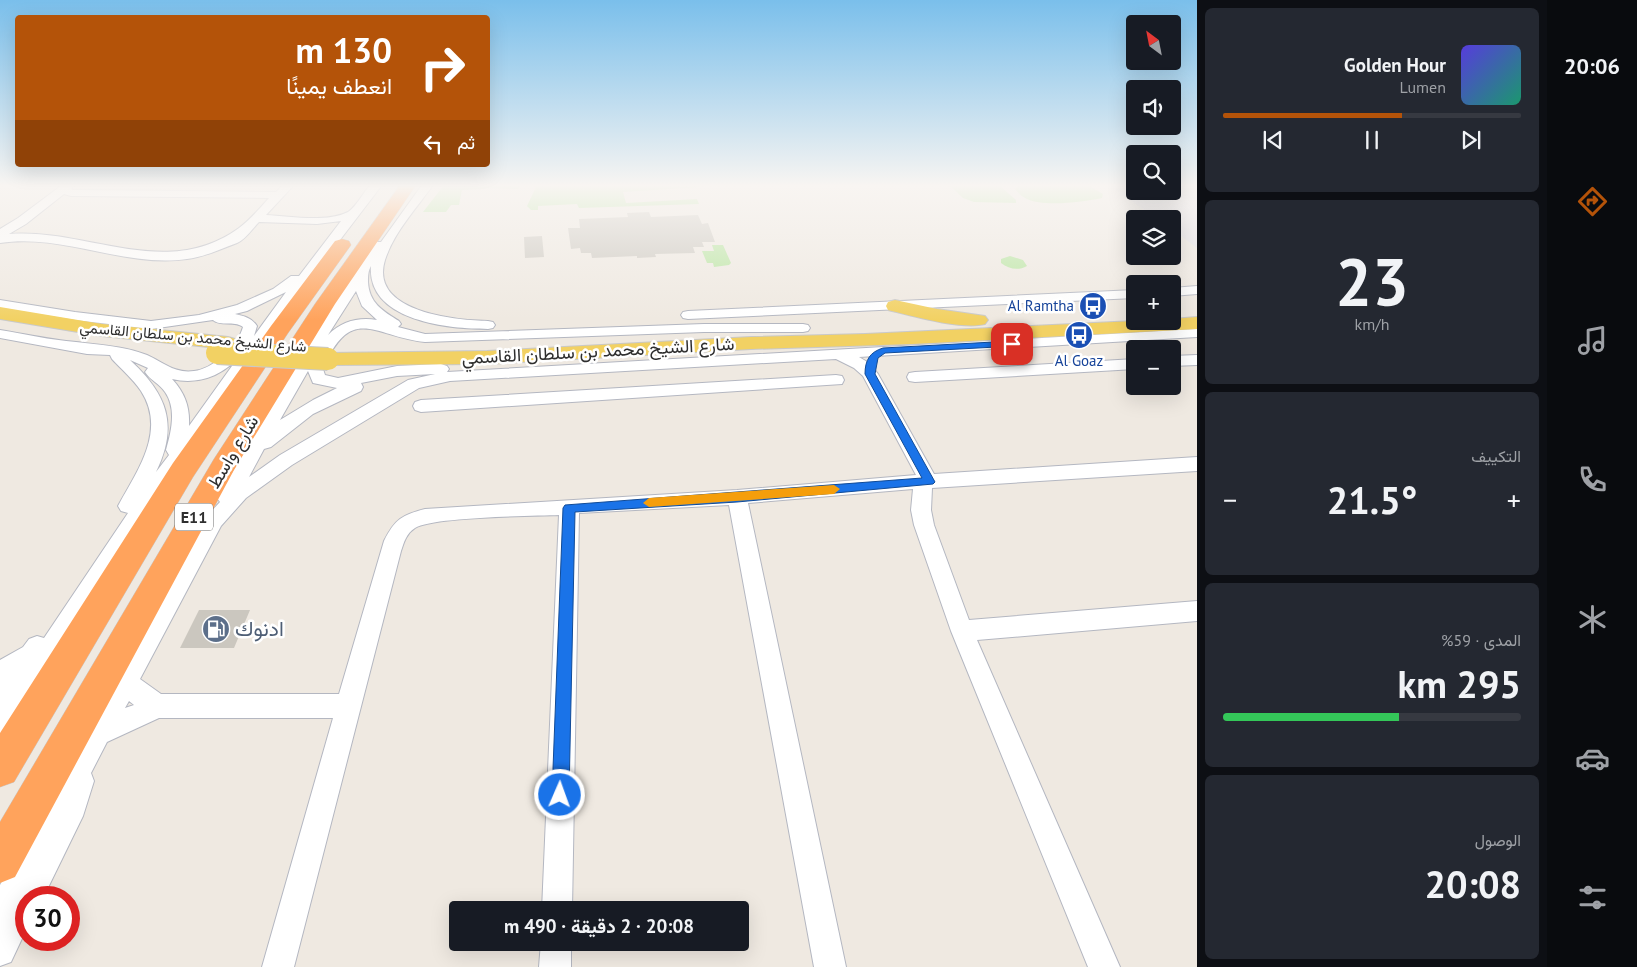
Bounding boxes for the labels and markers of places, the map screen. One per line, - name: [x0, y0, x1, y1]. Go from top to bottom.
- bus stop icon: Al Ramtha: [1078, 291, 1108, 321]
- place label: Al Ramtha: [1008, 296, 1074, 315]
- bus stop icon: Al Goaz: [1064, 320, 1094, 350]
- pin: [991, 323, 1033, 365]
- place label: Al Goaz: [1055, 351, 1103, 370]
- fuel station icon: ادنوك: [201, 614, 231, 644]
- place label: ادنوك: [235, 615, 284, 642]

